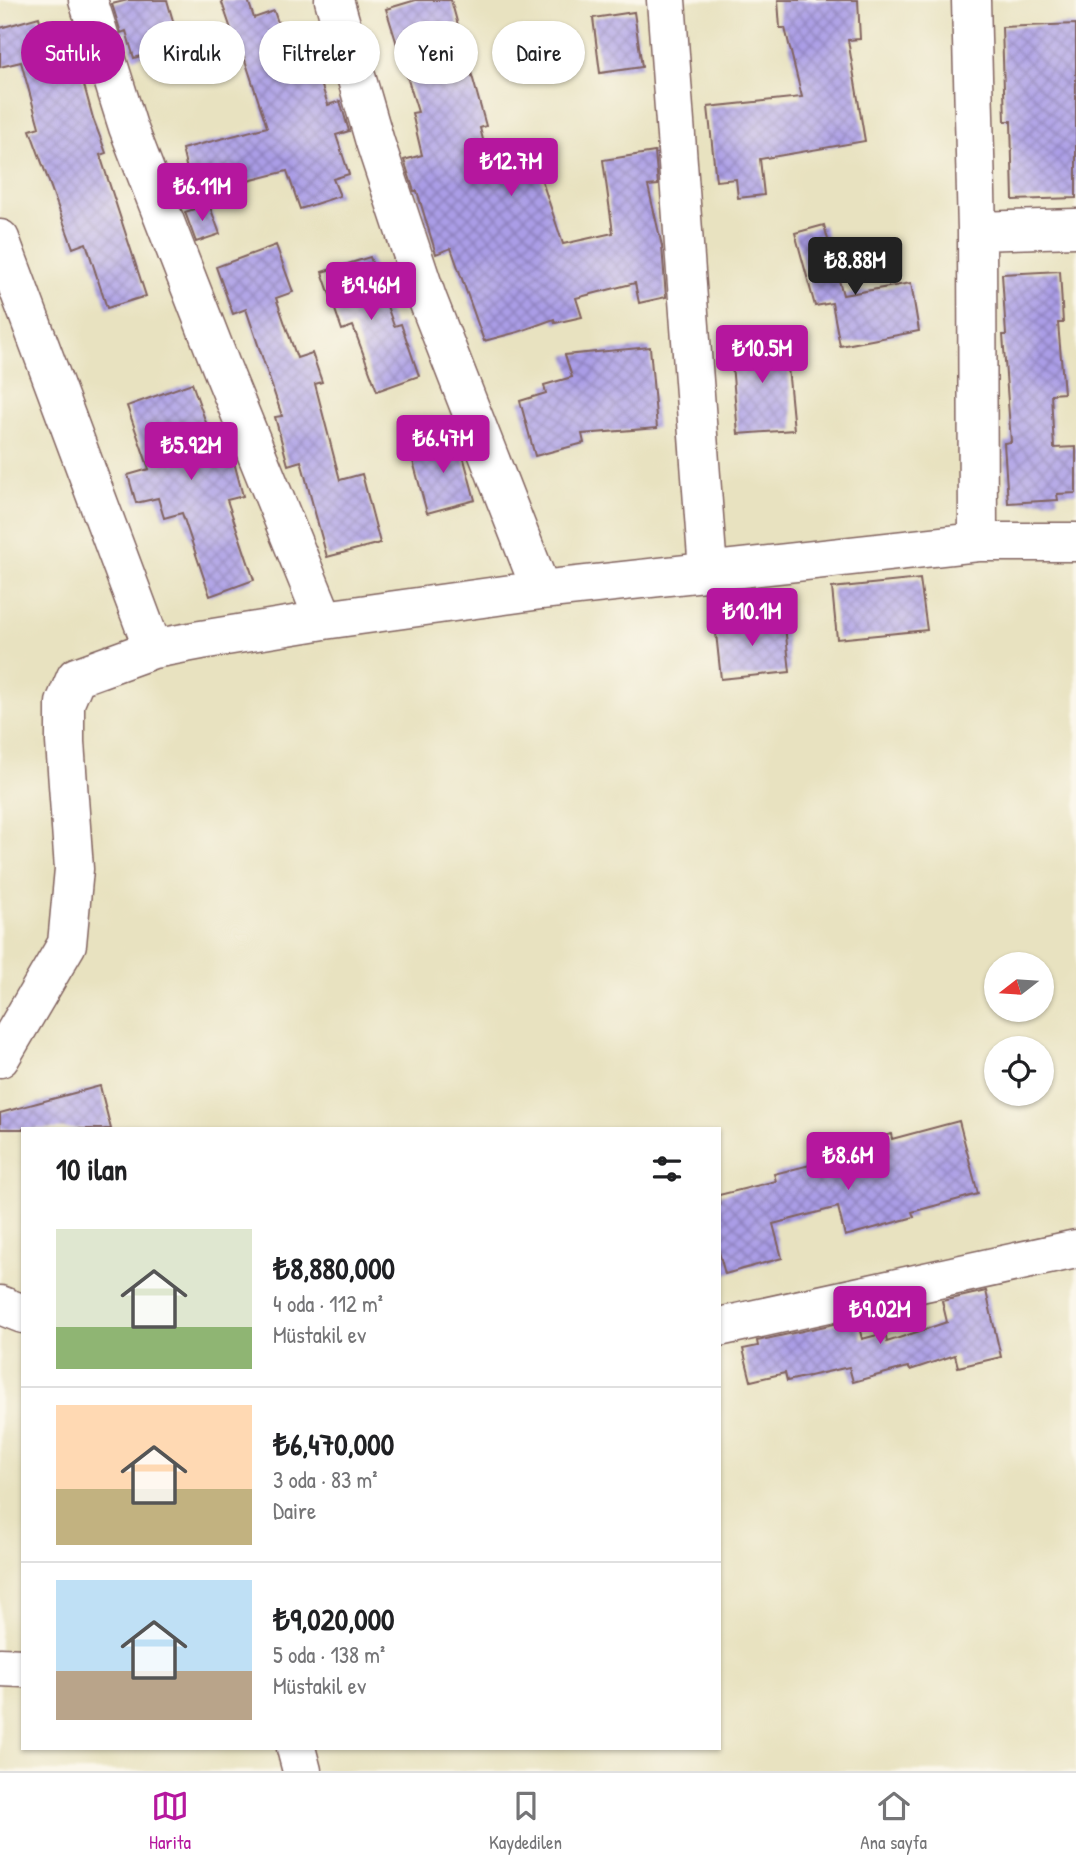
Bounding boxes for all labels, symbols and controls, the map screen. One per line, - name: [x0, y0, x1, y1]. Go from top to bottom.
- chip: Satılık: [21, 21, 125, 84]
- chip: Kiralık: [139, 21, 245, 84]
- chip: Filtreler: [259, 21, 380, 84]
- chip: Yeni: [394, 21, 478, 84]
- chip: Daire: [492, 21, 585, 84]
- pin: ₺12.7M: [454, 138, 568, 198]
- text: ₺12.7M: [480, 145, 542, 176]
- pin: ₺6.11M: [145, 164, 259, 223]
- text: ₺6.11M: [173, 170, 231, 201]
- pin: ₺8.88M: [798, 238, 912, 297]
- text: ₺8.88M: [824, 244, 886, 275]
- pin: ₺9.46M: [314, 262, 428, 322]
- text: ₺9.46M: [342, 269, 400, 300]
- pin: ₺10.5M: [705, 326, 819, 385]
- text: ₺10.5M: [732, 332, 792, 363]
- pin: ₺6.47M: [386, 416, 500, 475]
- pin: ₺5.92M: [134, 422, 248, 482]
- text: ₺6.47M: [413, 422, 473, 453]
- text: ₺5.92M: [161, 429, 221, 460]
- pin: ₺10.1M: [695, 588, 809, 648]
- text: ₺10.1M: [723, 595, 781, 626]
- north arrow: [984, 952, 1054, 1022]
- map controls: [984, 952, 1054, 1106]
- button: locate: [984, 1036, 1054, 1106]
- pin: ₺8.6M: [799, 1132, 897, 1192]
- text: ₺8.6M: [823, 1139, 873, 1170]
- text: 10 ilan: [56, 1149, 127, 1189]
- icon: filters: [648, 1150, 686, 1188]
- text: ₺8,880,000: [273, 1248, 395, 1288]
- icon: home: [112, 1257, 196, 1341]
- pin: ₺9.02M: [823, 1286, 937, 1346]
- text: 4 oda · 112 m²: [273, 1288, 383, 1319]
- text: ₺9.02M: [849, 1293, 911, 1324]
- text: Müstakil ev: [273, 1319, 366, 1350]
- text: ₺6,470,000: [273, 1424, 394, 1464]
- icon: home: [112, 1433, 196, 1517]
- text: 3 oda · 83 m²: [273, 1464, 378, 1495]
- text: Daire: [273, 1495, 316, 1526]
- text: ₺9,020,000: [273, 1599, 395, 1639]
- icon: home: [112, 1608, 196, 1692]
- text: 5 oda · 138 m²: [273, 1639, 385, 1670]
- text: Müstakil ev: [273, 1670, 366, 1701]
- tab: Harita: [149, 1787, 191, 1855]
- tab: Kaydedilen: [489, 1787, 562, 1855]
- tab: Ana sayfa: [860, 1787, 927, 1855]

